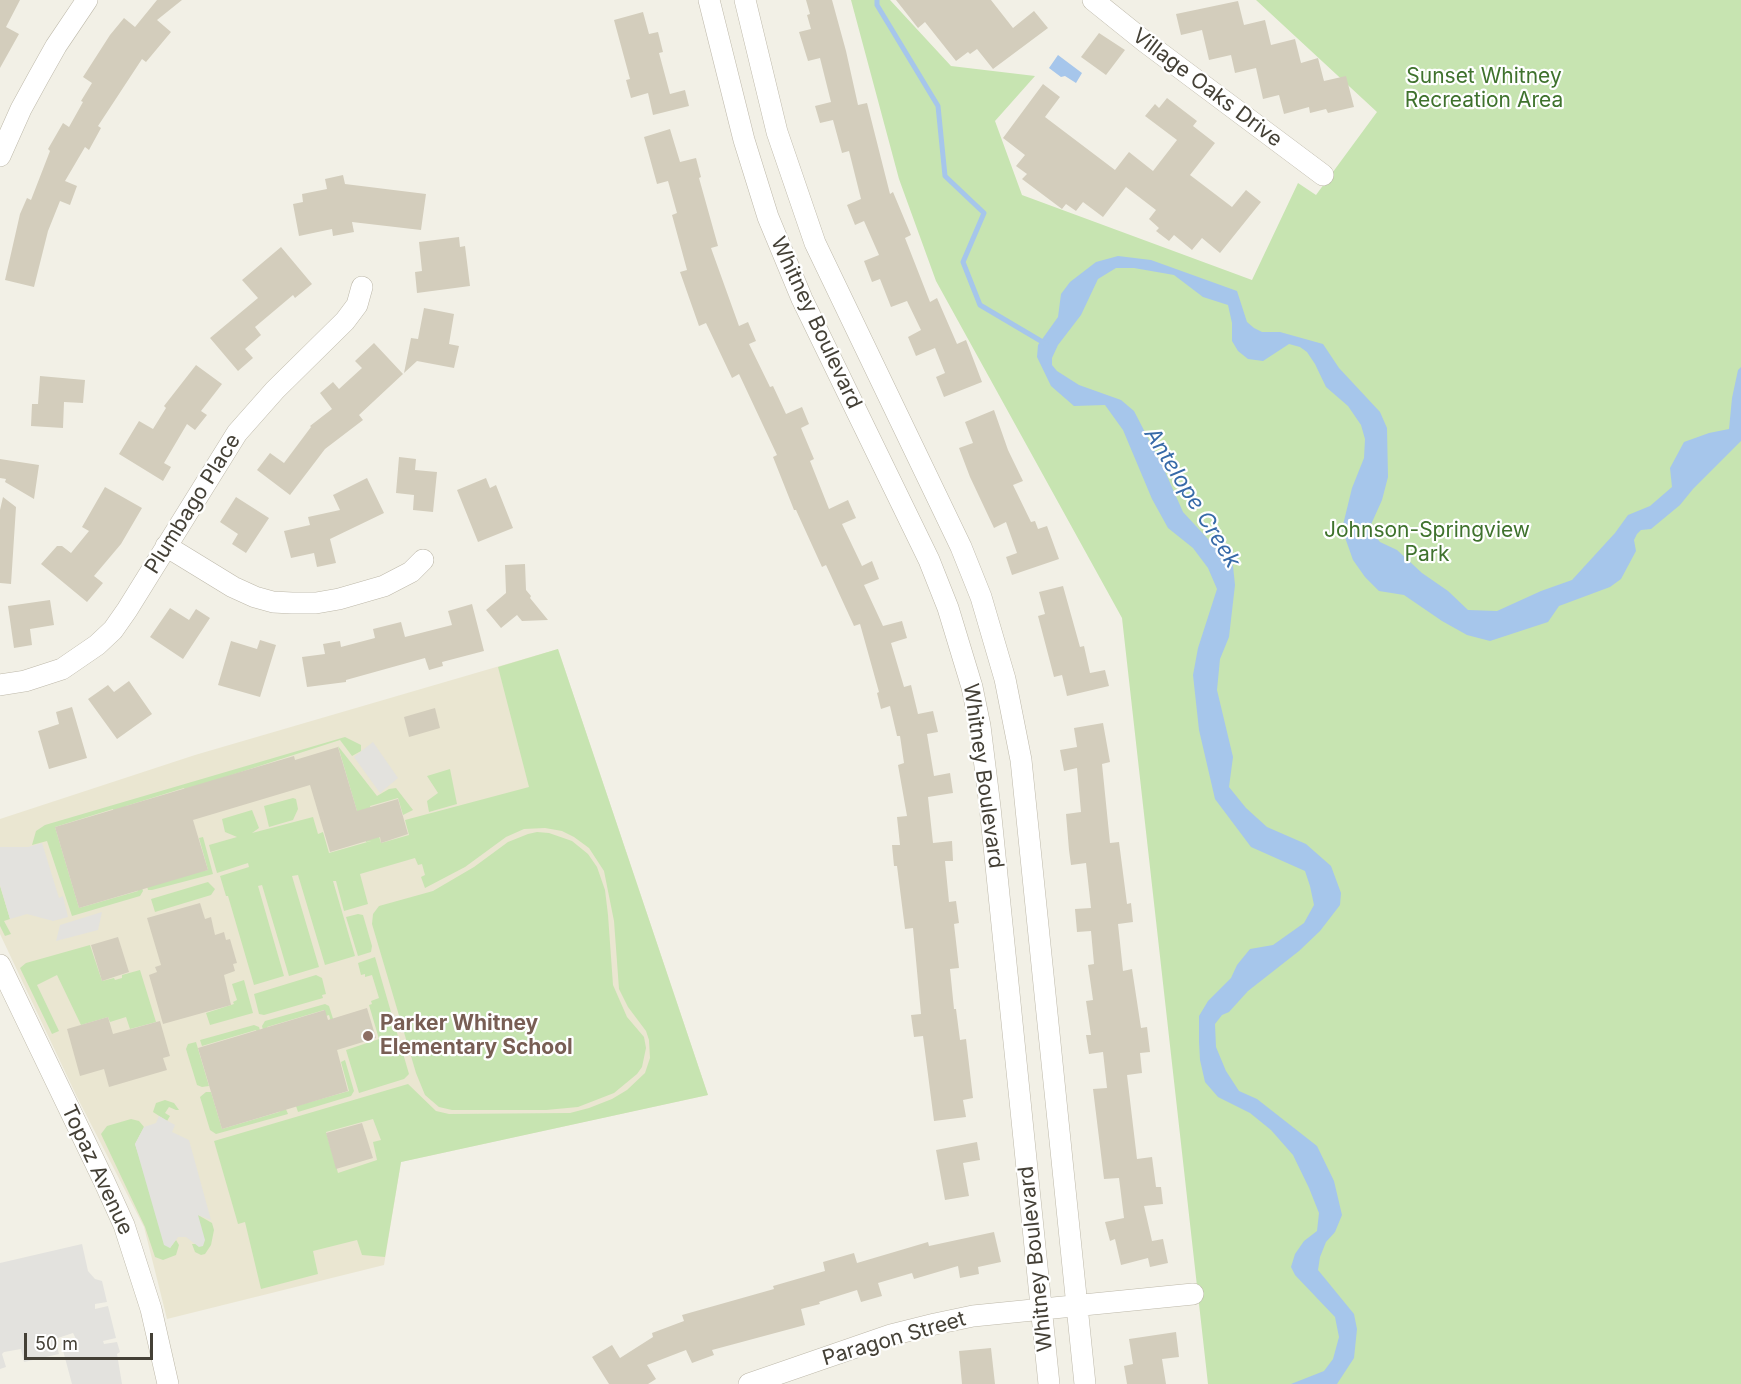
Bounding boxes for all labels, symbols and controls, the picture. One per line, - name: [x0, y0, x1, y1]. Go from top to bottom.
- street label: Village Oaks Drive: [1127, 23, 1287, 153]
- park label: Sunset Whitney Recreation Area: [1405, 64, 1563, 114]
- street label: Whitney Boulevard: [765, 233, 867, 413]
- water label: Antelope Creek: [1138, 423, 1246, 573]
- street label: Plumbago Place: [140, 429, 246, 579]
- park label: Johnson-Springview Park: [1324, 518, 1530, 568]
- street label: Whitney Boulevard: [958, 682, 1008, 870]
- place label: Parker Whitney Elementary School: [380, 1011, 573, 1061]
- marker: Parker Whitney Elementary School: [361, 1029, 375, 1043]
- street label: Topaz Avenue: [56, 1101, 138, 1239]
- street label: Whitney Boulevard: [1014, 1165, 1058, 1353]
- street label: Paragon Street: [819, 1306, 969, 1372]
- scale bar: [27, 1321, 156, 1359]
- text: 50 m: [35, 1333, 78, 1354]

